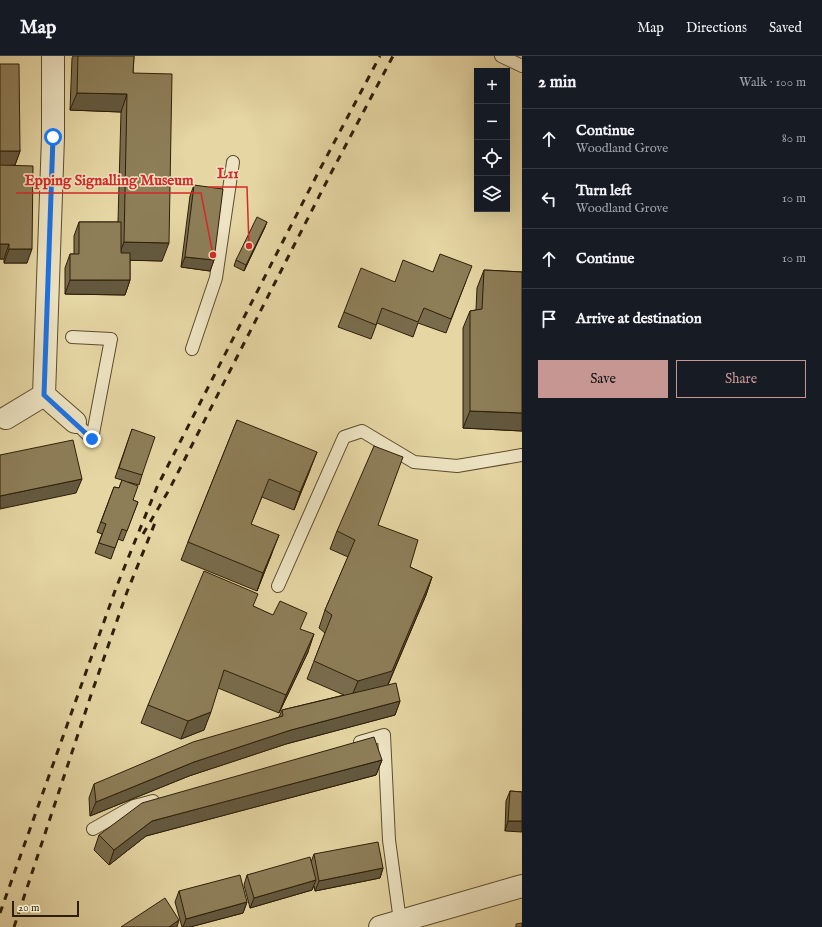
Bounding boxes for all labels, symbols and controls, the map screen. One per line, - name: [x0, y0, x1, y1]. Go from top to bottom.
- text: Map: [20, 16, 56, 40]
- text: Map: [637, 19, 664, 37]
- text: Directions: [686, 19, 747, 37]
- text: Saved: [769, 19, 802, 37]
- map controls: [474, 68, 510, 212]
- button: +: [474, 68, 510, 104]
- text: 2 min: [538, 72, 576, 93]
- text: Walk · 100 m: [739, 74, 806, 91]
- button: −: [474, 104, 510, 140]
- text: Continue: [576, 121, 634, 140]
- route start: [44, 128, 62, 146]
- icon: ahead: [538, 128, 560, 150]
- text: 80 m: [782, 130, 806, 147]
- button: locate: [474, 140, 510, 176]
- text: Woodland Grove: [576, 140, 668, 157]
- callout: L11: [209, 160, 247, 187]
- text: L11: [217, 164, 239, 183]
- callout: Epping Signalling Museum: [16, 166, 201, 193]
- text: Epping Signalling Museum: [24, 171, 194, 190]
- button: layers: [474, 176, 510, 212]
- text: Turn left: [576, 181, 632, 200]
- icon: left: [538, 188, 560, 210]
- text: 10 m: [782, 190, 806, 207]
- text: Woodland Grove: [576, 200, 668, 217]
- icon: ahead: [538, 248, 560, 270]
- text: Continue: [576, 249, 634, 268]
- text: 10 m: [782, 250, 806, 267]
- icon: arrive: [538, 308, 560, 330]
- text: Arrive at destination: [576, 309, 702, 328]
- button: Save: [538, 360, 668, 398]
- button: Share: [676, 360, 806, 398]
- route end: [83, 430, 101, 448]
- scale bar: [12, 899, 79, 918]
- text: 20 m: [18, 901, 39, 915]

